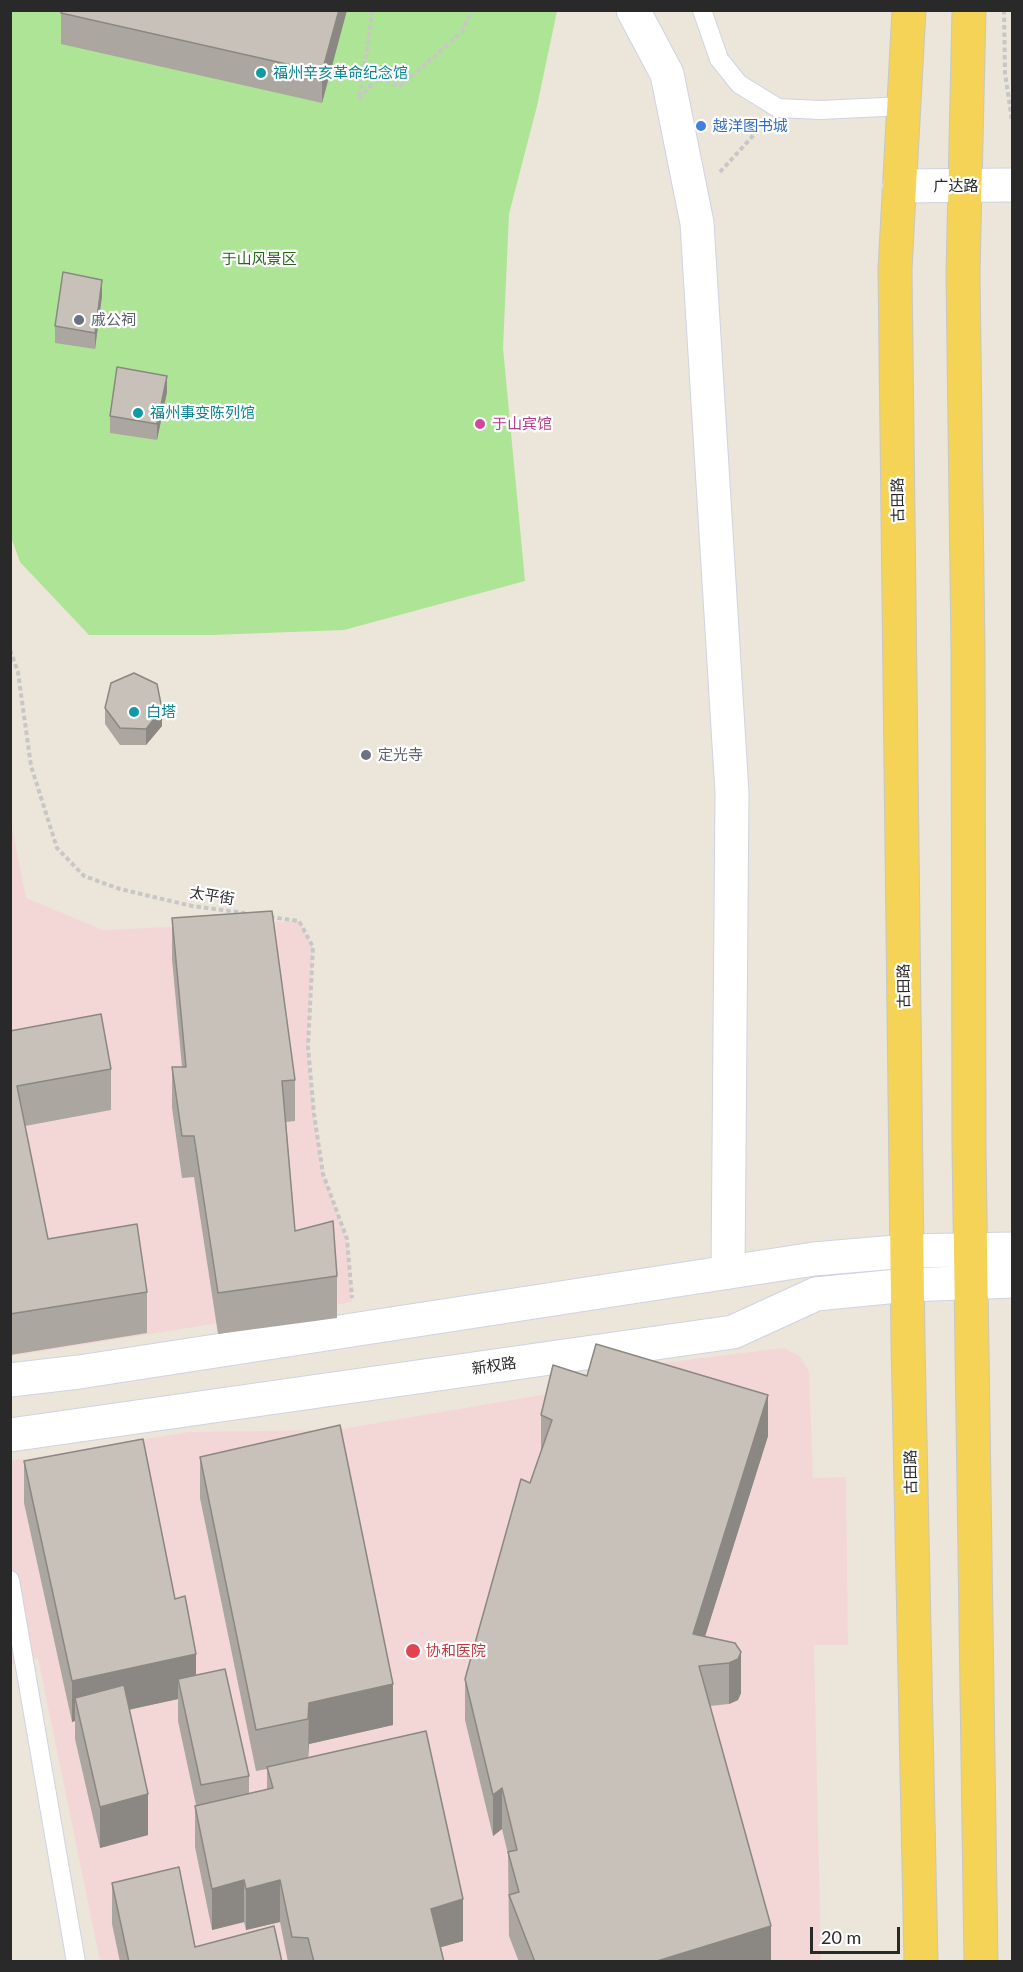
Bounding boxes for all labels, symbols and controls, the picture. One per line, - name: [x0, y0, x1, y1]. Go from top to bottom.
- place label: 福州辛亥革命纪念馆: [273, 64, 408, 82]
- marker: 福州辛亥革命纪念馆: [254, 66, 268, 80]
- place label: 越洋图书城: [713, 117, 788, 135]
- marker: 越洋图书城: [694, 119, 708, 133]
- street label: 广达路: [934, 177, 978, 195]
- park label: 于山风景区: [222, 250, 296, 268]
- place label: 戚公祠: [91, 311, 136, 329]
- marker: 戚公祠: [72, 313, 86, 327]
- place label: 福州事变陈列馆: [150, 404, 255, 422]
- marker: 福州事变陈列馆: [131, 406, 145, 420]
- place label: 于山宾馆: [492, 415, 552, 433]
- marker: 于山宾馆: [473, 417, 487, 431]
- street label: 古田路: [889, 477, 907, 523]
- place label: 白塔: [146, 703, 176, 721]
- marker: 白塔: [127, 705, 141, 719]
- place label: 定光寺: [378, 746, 423, 764]
- marker: 定光寺: [359, 748, 373, 762]
- street label: 太平街: [188, 884, 236, 908]
- street label: 古田路: [895, 963, 913, 1009]
- street label: 新权路: [470, 1354, 518, 1378]
- street label: 古田路: [902, 1449, 920, 1495]
- marker: 协和医院: [404, 1642, 422, 1660]
- place label: 协和医院: [426, 1642, 486, 1660]
- scale bar: [813, 1915, 903, 1953]
- text: 20 m: [821, 1926, 861, 1948]

